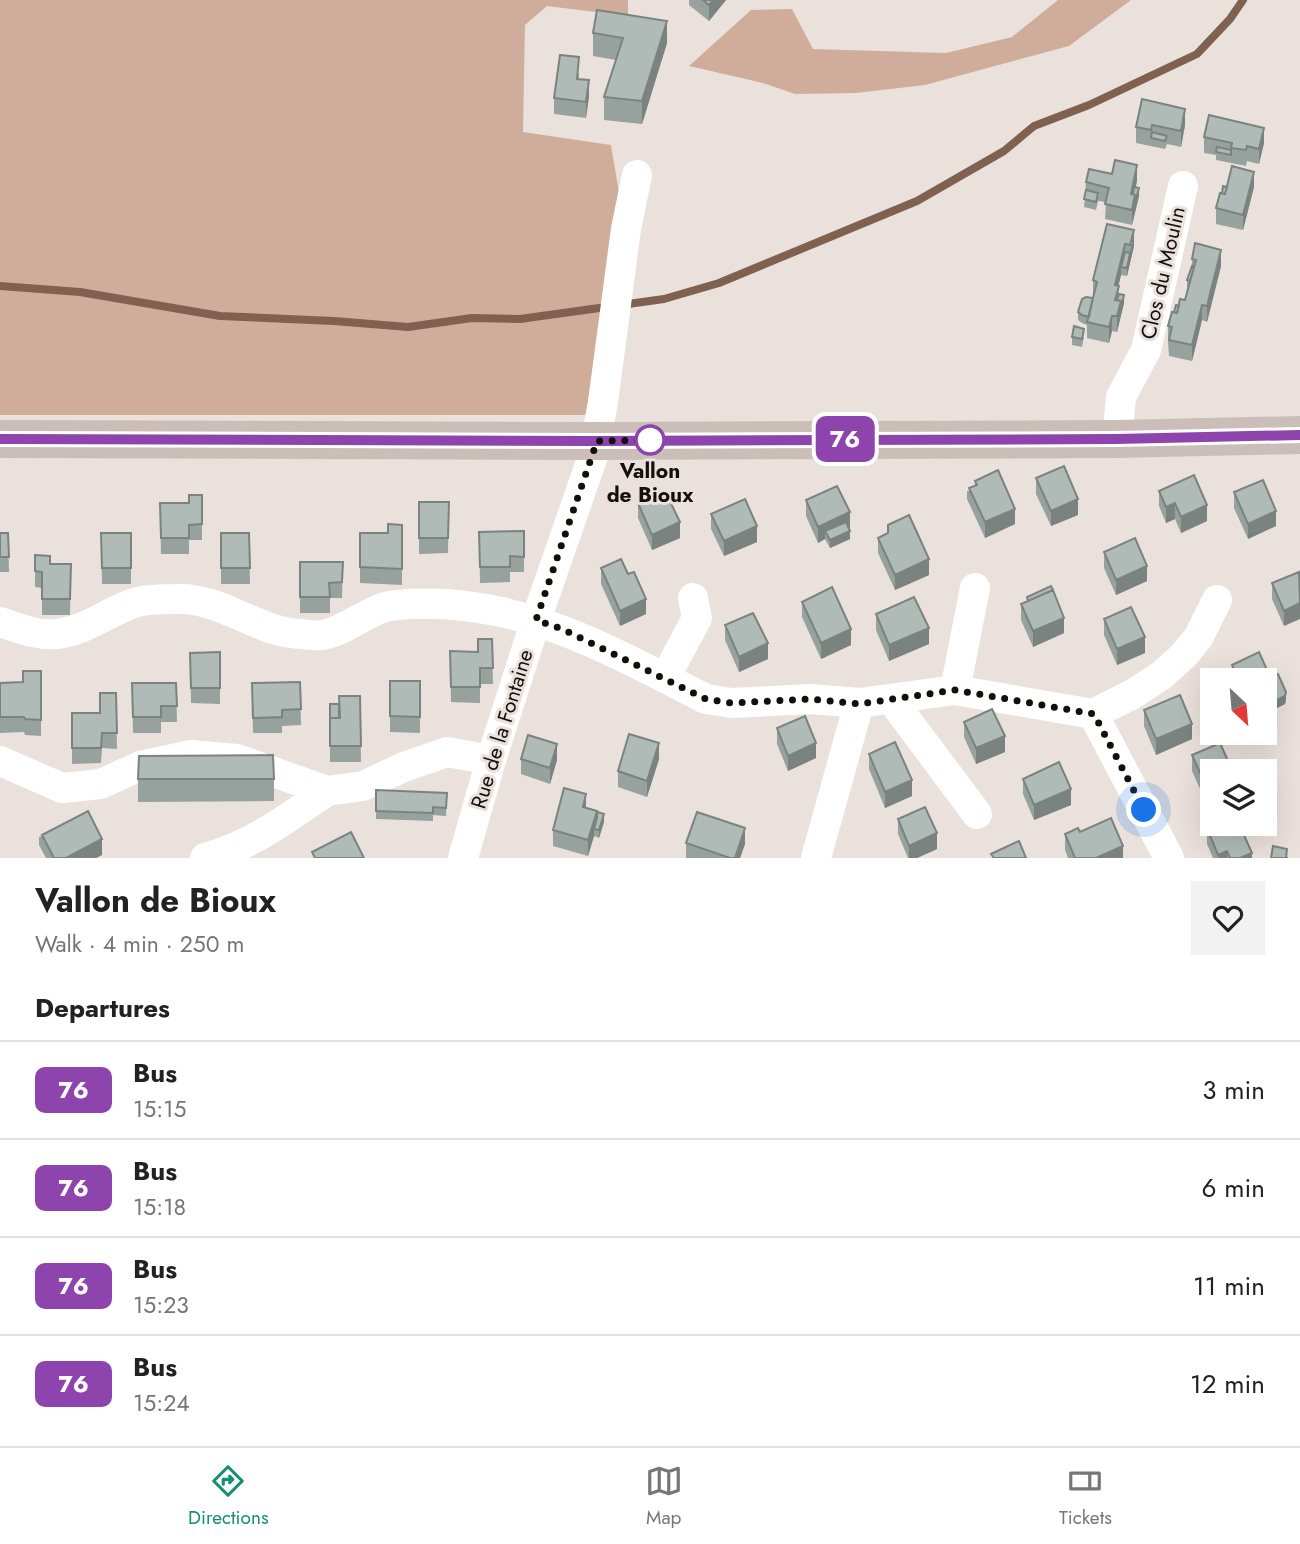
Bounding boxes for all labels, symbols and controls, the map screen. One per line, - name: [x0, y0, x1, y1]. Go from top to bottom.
- street label: Clos du Moulin: [1133, 204, 1193, 342]
- line badge: 76: [814, 416, 876, 462]
- text: 76: [830, 421, 860, 456]
- marker: Vallon de Bioux: [635, 425, 665, 455]
- place label: Vallon de Bioux: [607, 456, 694, 510]
- street label: Rue de la Fontaine: [464, 646, 541, 812]
- north arrow: [1200, 668, 1278, 746]
- map controls: [1200, 668, 1277, 836]
- button: layers: [1200, 759, 1277, 836]
- your location: [1126, 792, 1161, 827]
- text: Vallon de Bioux: [35, 877, 276, 924]
- button: heart: [1191, 881, 1265, 955]
- text: Walk · 4 min · 250 m: [35, 927, 244, 961]
- text: Departures: [35, 989, 170, 1027]
- text: Bus: [133, 1054, 177, 1092]
- text: 3 min: [1202, 1071, 1265, 1109]
- text: 76: [58, 1072, 89, 1107]
- text: 15:15: [133, 1092, 187, 1126]
- text: Bus: [133, 1152, 177, 1190]
- text: 6 min: [1202, 1169, 1265, 1207]
- text: 76: [58, 1170, 89, 1205]
- text: 15:18: [133, 1190, 186, 1224]
- text: Bus: [133, 1250, 177, 1288]
- text: 11 min: [1193, 1267, 1265, 1305]
- text: 76: [58, 1268, 89, 1303]
- text: 15:23: [133, 1288, 189, 1322]
- text: Bus: [133, 1348, 177, 1386]
- text: 12 min: [1190, 1365, 1265, 1403]
- text: 76: [58, 1366, 89, 1401]
- text: 15:24: [133, 1386, 190, 1420]
- tab: Directions: [188, 1462, 269, 1531]
- tab: Map: [645, 1462, 683, 1531]
- tab: Tickets: [1059, 1462, 1112, 1531]

